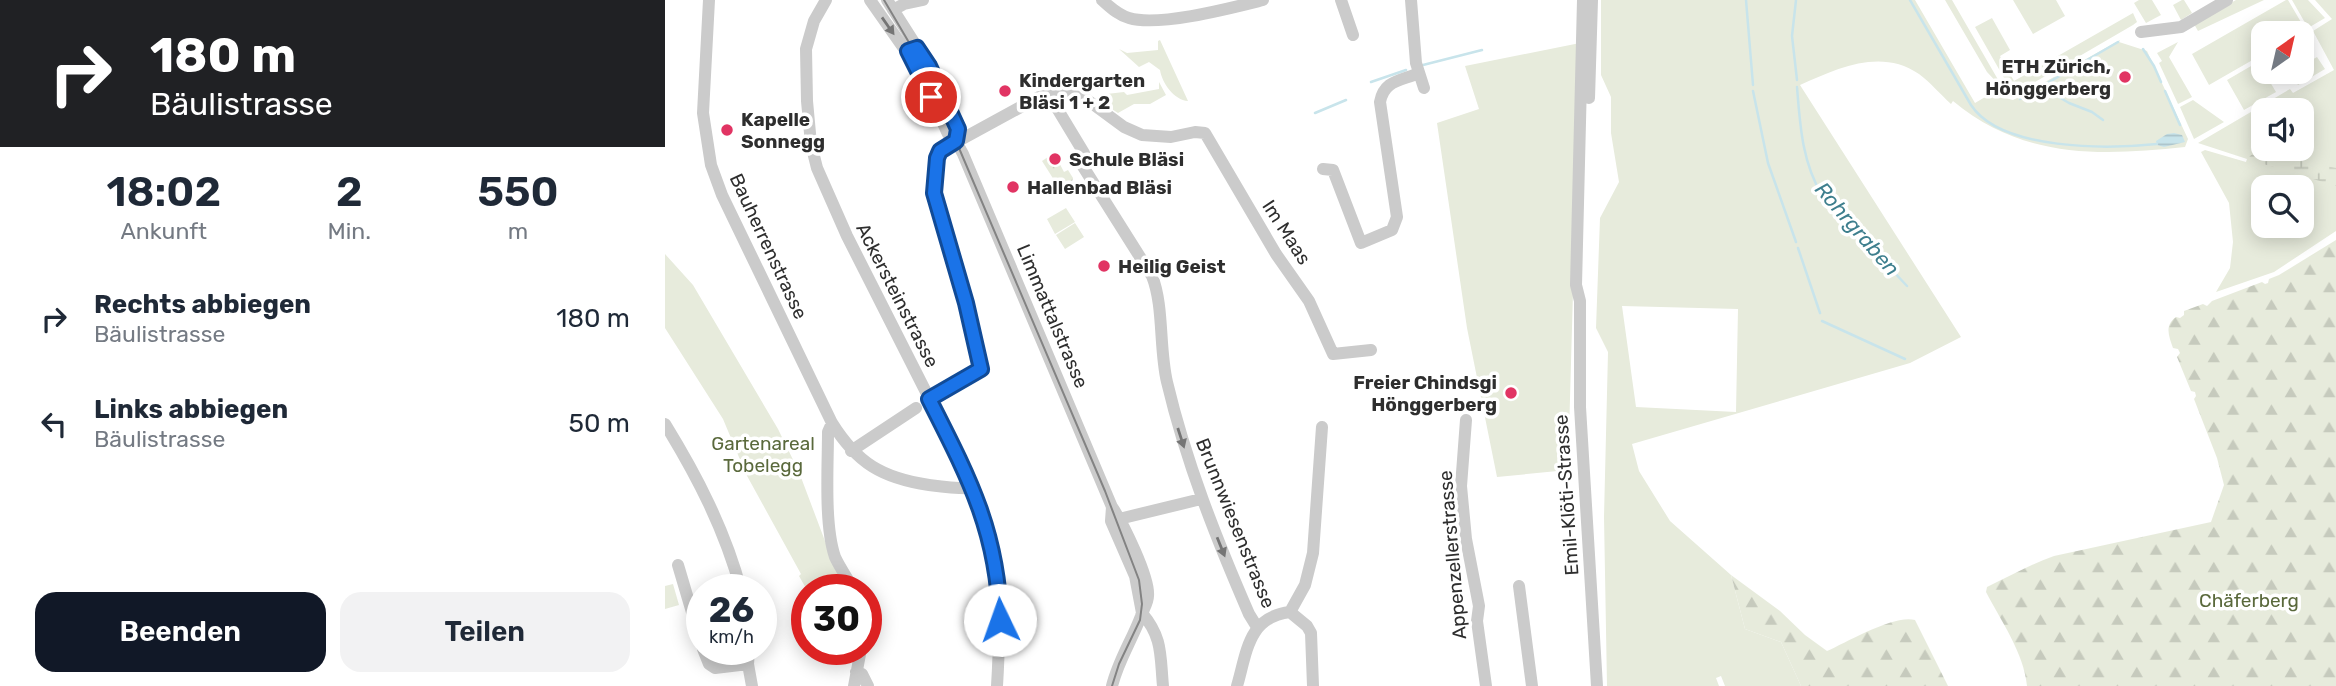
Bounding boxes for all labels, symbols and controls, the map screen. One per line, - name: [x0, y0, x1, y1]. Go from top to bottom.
- one-way arrow: [881, 17, 895, 35]
- north arrow: [2251, 21, 2313, 84]
- map controls: [2251, 21, 2314, 238]
- text: 180 m: [150, 26, 296, 84]
- icon: right: [35, 28, 126, 119]
- place label: ETH Zürich, Hönggerberg: [1985, 55, 2111, 100]
- pin: [901, 67, 961, 127]
- place label: Kindergarten Bläsi 1 + 2: [1019, 69, 1145, 114]
- marker: ETH Zürich, Hönggerberg: [2117, 69, 2133, 85]
- icon: arrive: [912, 78, 950, 116]
- marker: Kindergarten Bläsi 1 + 2: [997, 83, 1013, 99]
- text: Bäulistrasse: [150, 85, 333, 123]
- button: sound: [2251, 98, 2314, 161]
- place label: Kapelle Sonnegg: [741, 108, 825, 153]
- marker: Kapelle Sonnegg: [719, 122, 735, 138]
- place label: Schule Bläsi: [1069, 148, 1184, 171]
- marker: Schule Bläsi: [1047, 151, 1063, 167]
- text: 18:02: [106, 167, 221, 217]
- text: 2: [336, 167, 363, 217]
- text: 550: [477, 167, 559, 217]
- street label: Bauherrenstrasse: [725, 170, 812, 323]
- button: search: [2251, 175, 2314, 238]
- place label: Hallenbad Bläsi: [1027, 176, 1172, 199]
- water label: Rohrgraben: [1810, 177, 1905, 281]
- marker: Hallenbad Bläsi: [1005, 179, 1021, 195]
- street label: Im Maas: [1257, 196, 1316, 269]
- text: Ankunft: [120, 217, 207, 245]
- text: Min.: [327, 217, 371, 245]
- text: m: [508, 217, 528, 245]
- street label: Ackersteinstrasse: [851, 219, 944, 371]
- street label: Limmattalstrasse: [1012, 241, 1093, 392]
- place label: Heilig Geist: [1118, 255, 1226, 278]
- marker: Heilig Geist: [1096, 258, 1112, 274]
- text: Rechts abbiegen: [94, 289, 311, 320]
- icon: right: [35, 300, 73, 338]
- text: 180 m: [556, 303, 630, 334]
- text: Bäulistrasse: [94, 320, 225, 348]
- place label: Freier Chindsgi Hönggerberg: [1353, 371, 1497, 416]
- marker: Freier Chindsgi Hönggerberg: [1503, 385, 1519, 401]
- text: Links abbiegen: [94, 394, 288, 425]
- icon: left: [35, 405, 73, 443]
- text: 50 m: [569, 408, 630, 439]
- street label: Emil-Klöti-Strasse: [1549, 414, 1584, 576]
- text: Bäulistrasse: [94, 425, 225, 453]
- one-way arrow: [1176, 427, 1187, 448]
- park label: Gartenareal Tobelegg: [711, 432, 815, 477]
- street label: Brunnwiesenstrasse: [1191, 435, 1280, 612]
- street label: Appenzellerstrasse: [1434, 470, 1471, 640]
- one-way arrow: [1215, 537, 1227, 557]
- speed limit sign: 30: [791, 574, 882, 665]
- position arrow: [963, 583, 1037, 657]
- text: 26: [709, 589, 754, 631]
- park label: Chäferberg: [2199, 589, 2299, 612]
- button: Beenden: [35, 592, 326, 672]
- button: Teilen: [340, 592, 630, 672]
- text: km/h: [709, 626, 754, 648]

